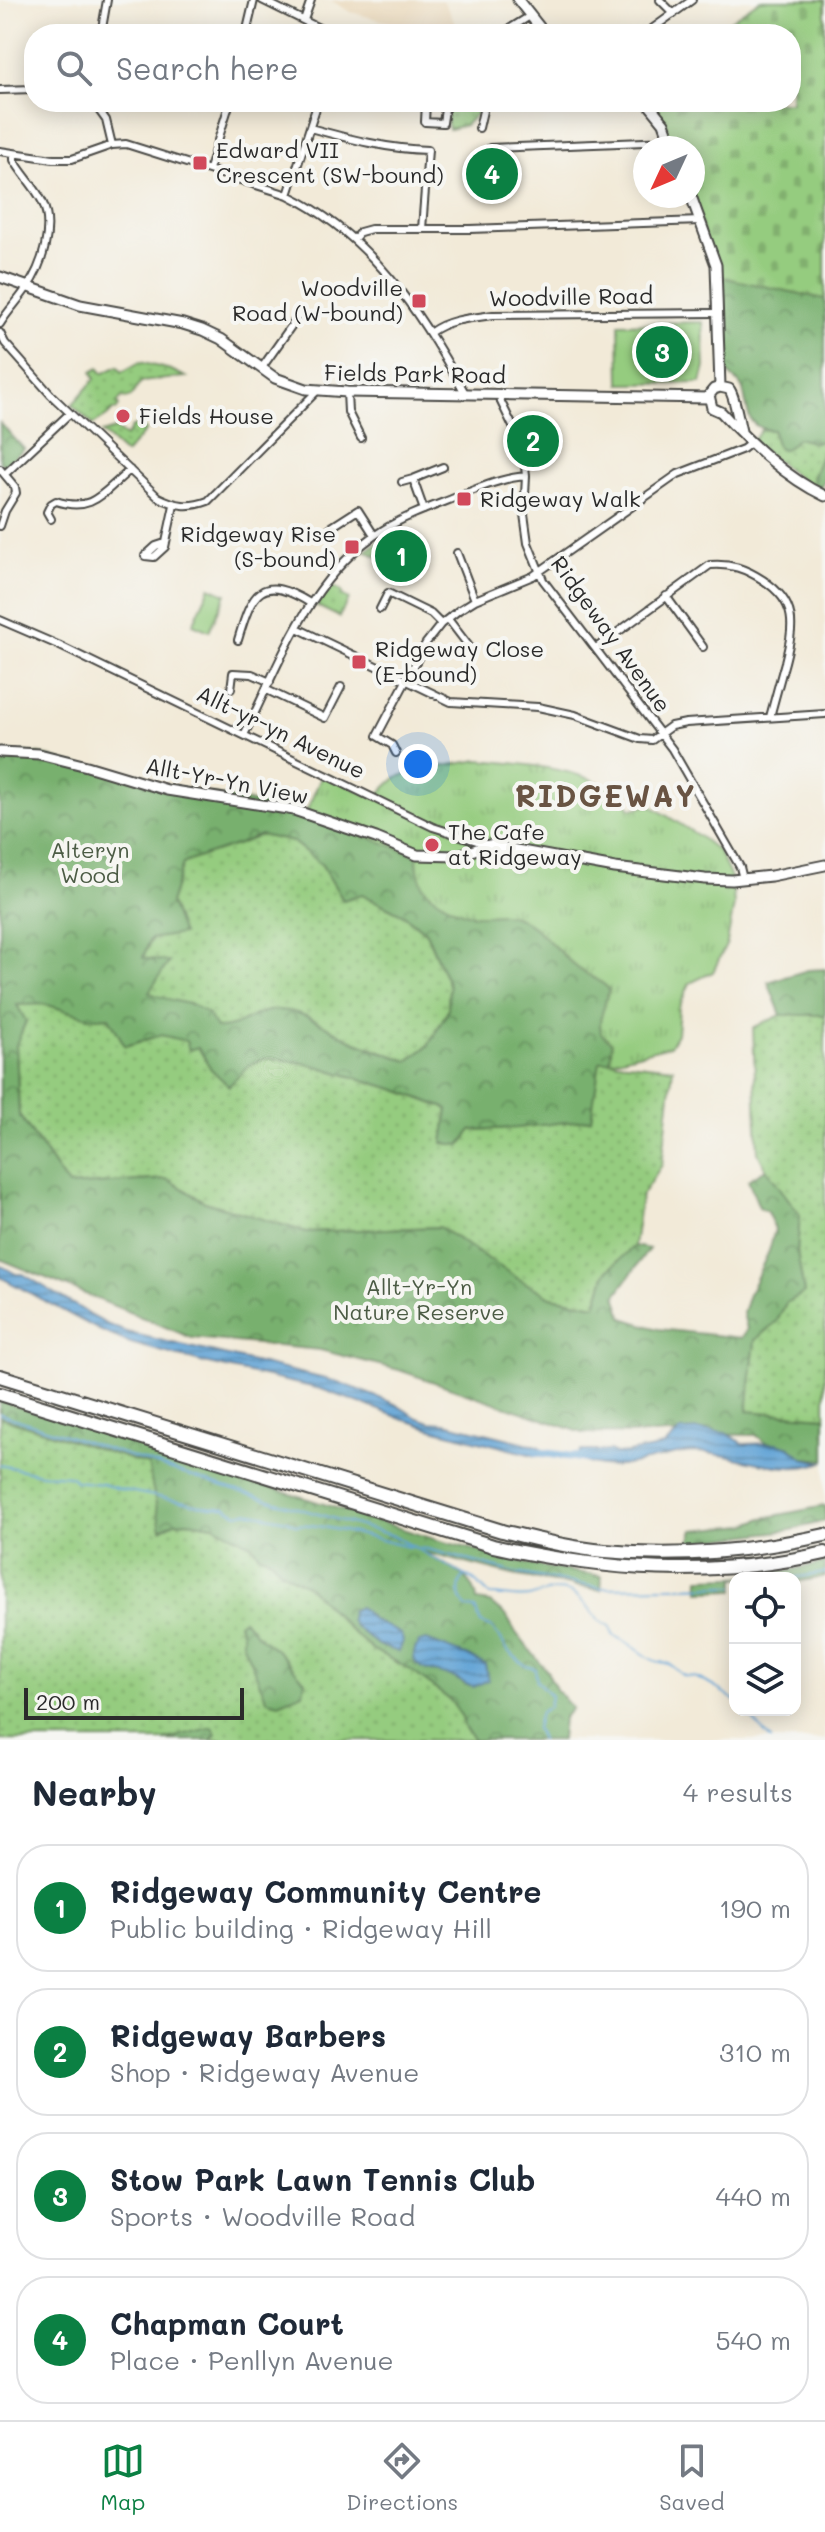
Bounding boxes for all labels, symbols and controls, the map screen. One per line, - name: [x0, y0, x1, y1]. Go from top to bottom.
- search box: [24, 24, 801, 112]
- icon: search: [52, 46, 96, 90]
- text: Search here: [116, 48, 299, 88]
- place label: Edward VII Crescent (SW-bound): [216, 135, 444, 189]
- north arrow: [633, 136, 705, 208]
- pin: 4: [466, 144, 518, 204]
- marker: Edward VII Crescent (SW-bound): [191, 154, 209, 172]
- place label: Woodville Road (W-bound): [232, 273, 403, 327]
- street label: Woodville Road: [489, 281, 653, 312]
- marker: Woodville Road (W-bound): [410, 292, 428, 310]
- pin: 3: [636, 322, 688, 382]
- street label: Fields Park Road: [324, 357, 506, 390]
- place label: Fields House: [139, 401, 274, 430]
- marker: Fields House: [114, 407, 132, 425]
- pin: 2: [507, 411, 559, 471]
- place label: Ridgeway Walk: [480, 484, 641, 513]
- marker: Ridgeway Walk: [455, 490, 473, 508]
- place label: Ridgeway Rise (S-bound): [180, 519, 336, 573]
- pin: 1: [375, 526, 427, 586]
- marker: Ridgeway Rise (S-bound): [343, 538, 361, 556]
- street label: Ridgeway Avenue: [545, 550, 678, 718]
- place label: Ridgeway Close (E-bound): [375, 634, 544, 688]
- marker: Ridgeway Close (E-bound): [350, 653, 368, 671]
- street label: Allt-yr-yn Avenue: [192, 678, 370, 785]
- your location: [398, 744, 438, 784]
- street label: Allt-Yr-Yn View: [143, 751, 311, 811]
- district label: RIDGEWAY: [515, 775, 697, 815]
- place label: The Cafe at Ridgeway: [448, 817, 582, 871]
- park label: Alteryn Wood: [51, 835, 129, 889]
- marker: The Cafe at Ridgeway: [423, 836, 441, 854]
- park label: Allt-Yr-Yn Nature Reserve: [333, 1272, 505, 1326]
- map controls: [729, 1572, 801, 1716]
- button: locate: [729, 1572, 801, 1644]
- button: layers: [729, 1644, 801, 1716]
- scale bar: [24, 1684, 244, 1720]
- text: 200 m: [36, 1687, 100, 1716]
- text: Nearby: [32, 1770, 157, 1815]
- text: 4 results: [683, 1775, 793, 1809]
- text: Ridgeway Community Centre: [110, 1871, 541, 1911]
- text: 1: [54, 1891, 66, 1925]
- text: 190 m: [719, 1891, 791, 1925]
- text: Public building · Ridgeway Hill: [110, 1911, 492, 1945]
- text: Ridgeway Barbers: [110, 2015, 386, 2055]
- text: 2: [53, 2035, 67, 2069]
- text: 310 m: [719, 2035, 791, 2069]
- text: Shop · Ridgeway Avenue: [110, 2055, 419, 2089]
- text: Stow Park Lawn Tennis Club: [110, 2159, 535, 2199]
- text: 3: [52, 2179, 68, 2213]
- text: 440 m: [715, 2179, 791, 2213]
- text: Sports · Woodville Road: [110, 2199, 415, 2233]
- text: Chapman Court: [110, 2303, 344, 2343]
- text: 4: [52, 2323, 68, 2357]
- text: 540 m: [715, 2323, 791, 2357]
- text: Place · Penllyn Avenue: [110, 2343, 394, 2377]
- tab: Map: [101, 2439, 145, 2516]
- tab: Directions: [346, 2439, 458, 2516]
- tab: Saved: [659, 2439, 724, 2516]

